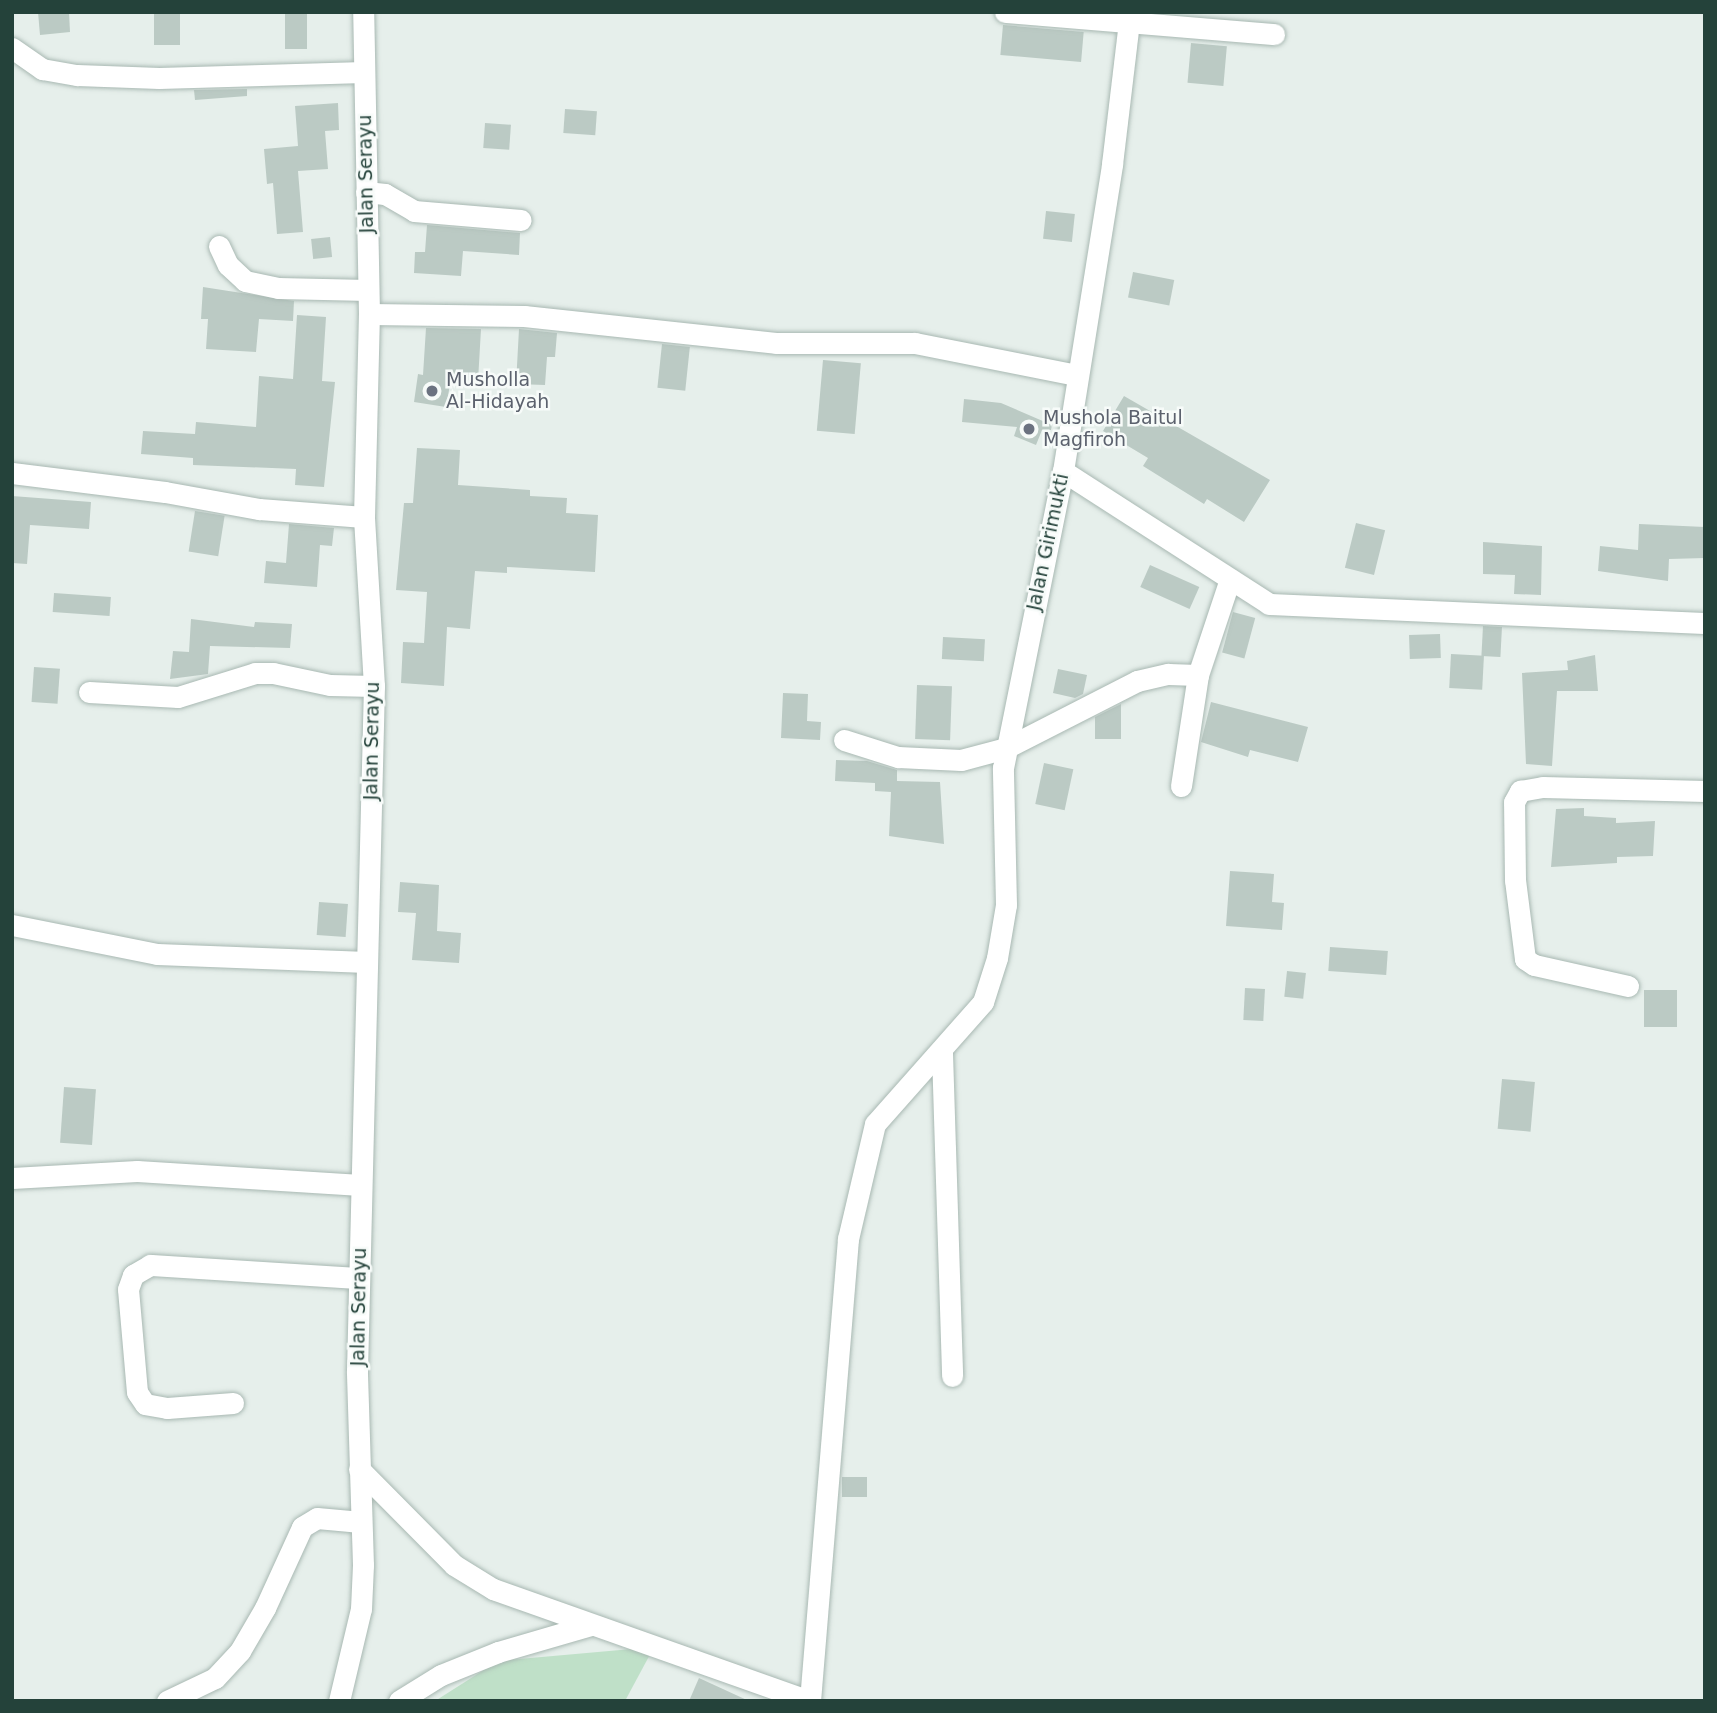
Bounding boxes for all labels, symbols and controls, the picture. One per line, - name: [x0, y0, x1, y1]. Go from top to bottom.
- street label: Jalan Serayu: [354, 114, 378, 234]
- place label: Musholla Al-Hidayah: [446, 369, 549, 413]
- marker: Musholla Al-Hidayah: [424, 383, 440, 399]
- place label: Mushola Baitul Magfiroh: [1043, 407, 1183, 451]
- marker: Mushola Baitul Magfiroh: [1021, 421, 1037, 437]
- street label: Jalan Girimukti: [1022, 471, 1074, 613]
- street label: Jalan Serayu: [360, 681, 384, 801]
- street label: Jalan Serayu: [347, 1247, 371, 1367]

